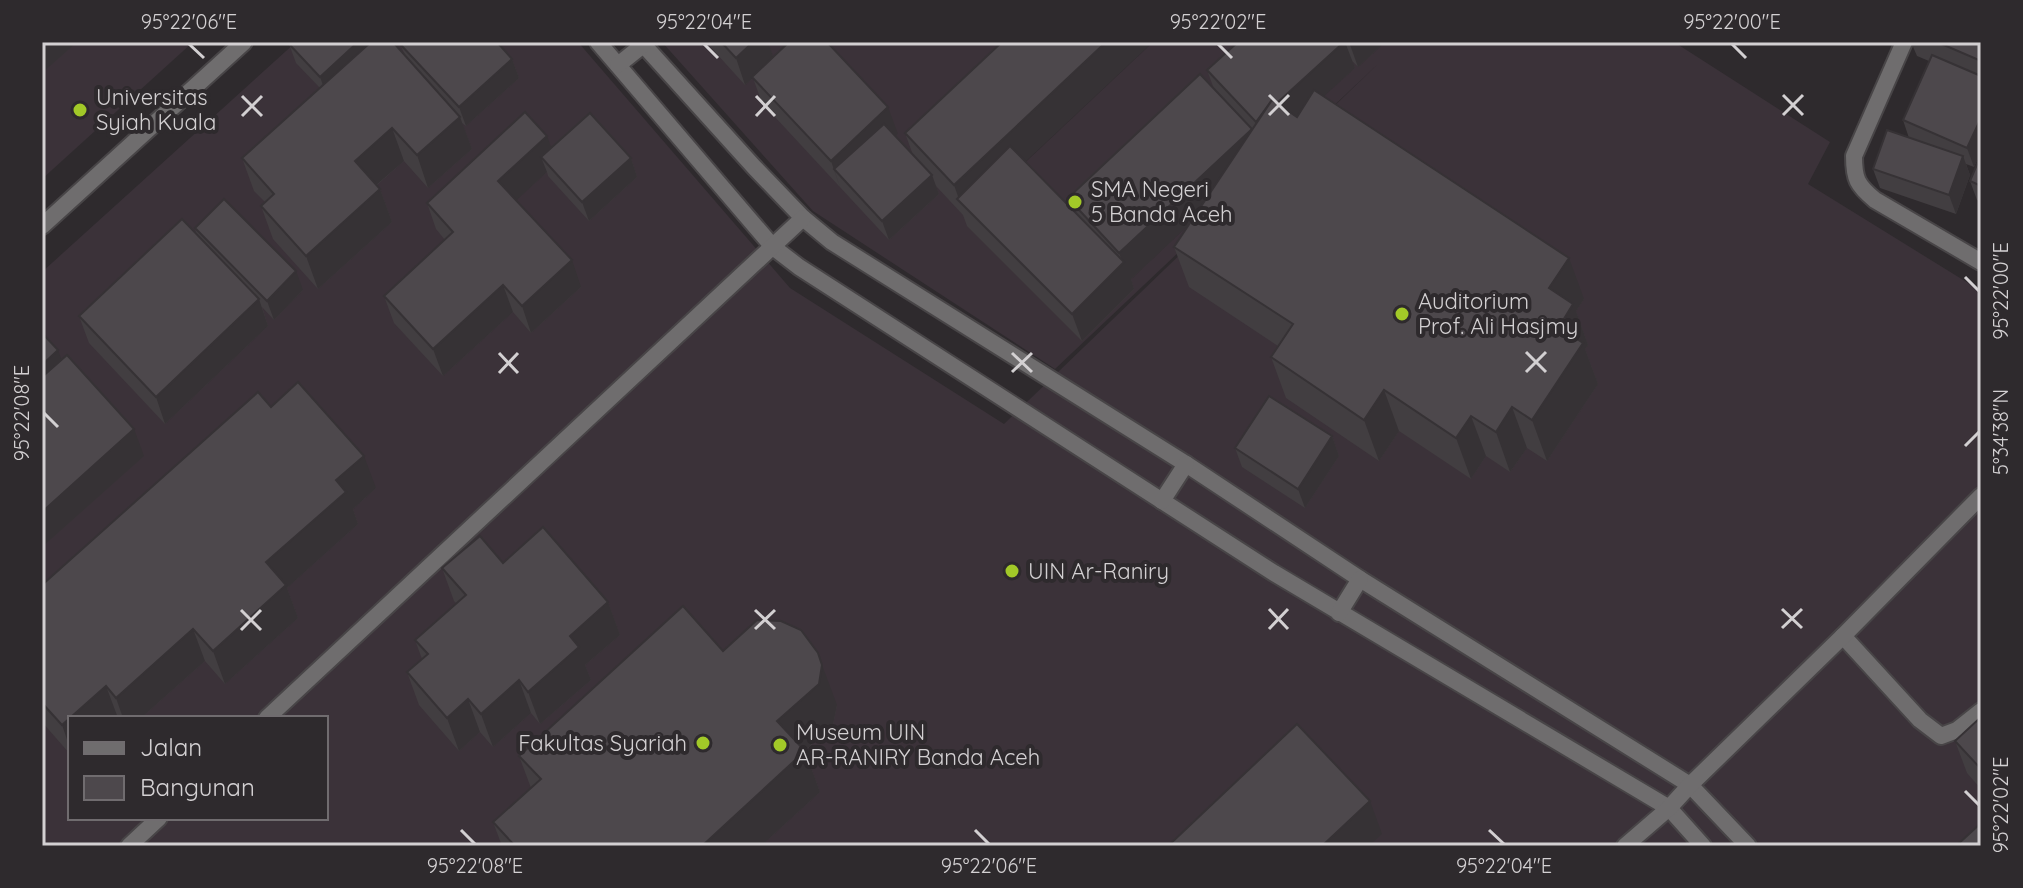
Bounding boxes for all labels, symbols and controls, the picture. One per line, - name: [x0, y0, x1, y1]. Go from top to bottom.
- text: 95°22'06"E: [141, 9, 237, 34]
- text: 95°22'04"E: [656, 9, 752, 34]
- text: 95°22'02"E: [1170, 9, 1266, 34]
- text: 95°22'00"E: [1683, 9, 1781, 34]
- place label: Universitas Syiah Kuala: [96, 83, 216, 136]
- marker: Universitas Syiah Kuala: [71, 101, 89, 119]
- place label: SMA Negeri 5 Banda Aceh: [1091, 175, 1233, 228]
- marker: SMA Negeri 5 Banda Aceh: [1066, 193, 1084, 211]
- text: 95°22'00"E: [1988, 242, 2013, 340]
- place label: Auditorium Prof. Ali Hasjmy: [1418, 287, 1578, 340]
- marker: Auditorium Prof. Ali Hasjmy: [1393, 305, 1411, 323]
- text: 95°22'08"E: [9, 365, 34, 461]
- text: 5°34'38"N: [1988, 389, 2013, 475]
- place label: UIN Ar-Raniry: [1028, 557, 1169, 585]
- marker: UIN Ar-Raniry: [1003, 562, 1021, 580]
- legend: [68, 716, 328, 820]
- place label: Museum UIN AR-RANIRY Banda Aceh: [796, 718, 1040, 771]
- place label: Fakultas Syariah: [518, 729, 687, 757]
- text: Jalan: [140, 732, 202, 762]
- marker: Fakultas Syariah: [694, 734, 712, 752]
- marker: Museum UIN AR-RANIRY Banda Aceh: [771, 736, 789, 754]
- text: 95°22'02"E: [1988, 757, 2013, 853]
- text: Bangunan: [140, 772, 255, 802]
- text: 95°22'08"E: [427, 853, 523, 878]
- text: 95°22'06"E: [941, 853, 1037, 878]
- text: 95°22'04"E: [1456, 853, 1552, 878]

